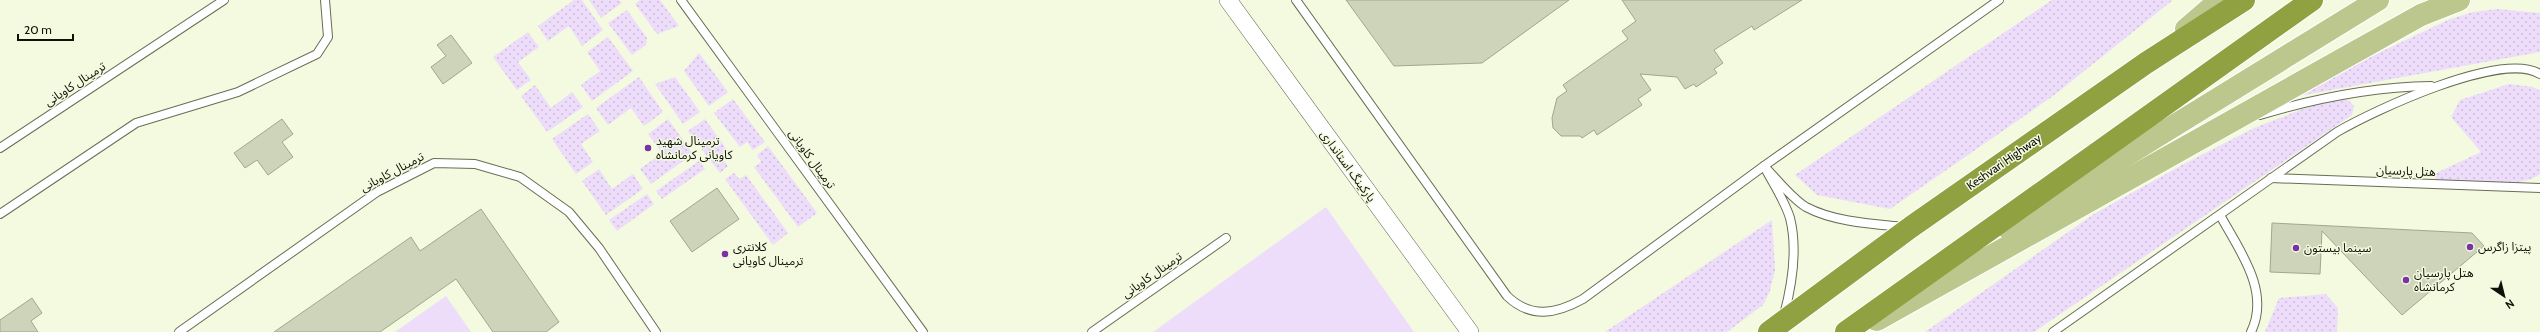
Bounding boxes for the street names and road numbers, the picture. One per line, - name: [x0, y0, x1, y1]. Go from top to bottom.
- street label: ترمینال کاویانی: [41, 58, 109, 109]
- street label: ترمینال کاویانی: [786, 126, 839, 192]
- street label: پارکینگ استانداری: [1316, 127, 1380, 205]
- street label: Keshvari Highway: [1963, 130, 2044, 193]
- street label: ترمینال کاویانی: [357, 148, 427, 195]
- street label: هتل پارسیان: [2376, 162, 2436, 180]
- street label: ترمینال کاویانی: [1119, 248, 1185, 301]

